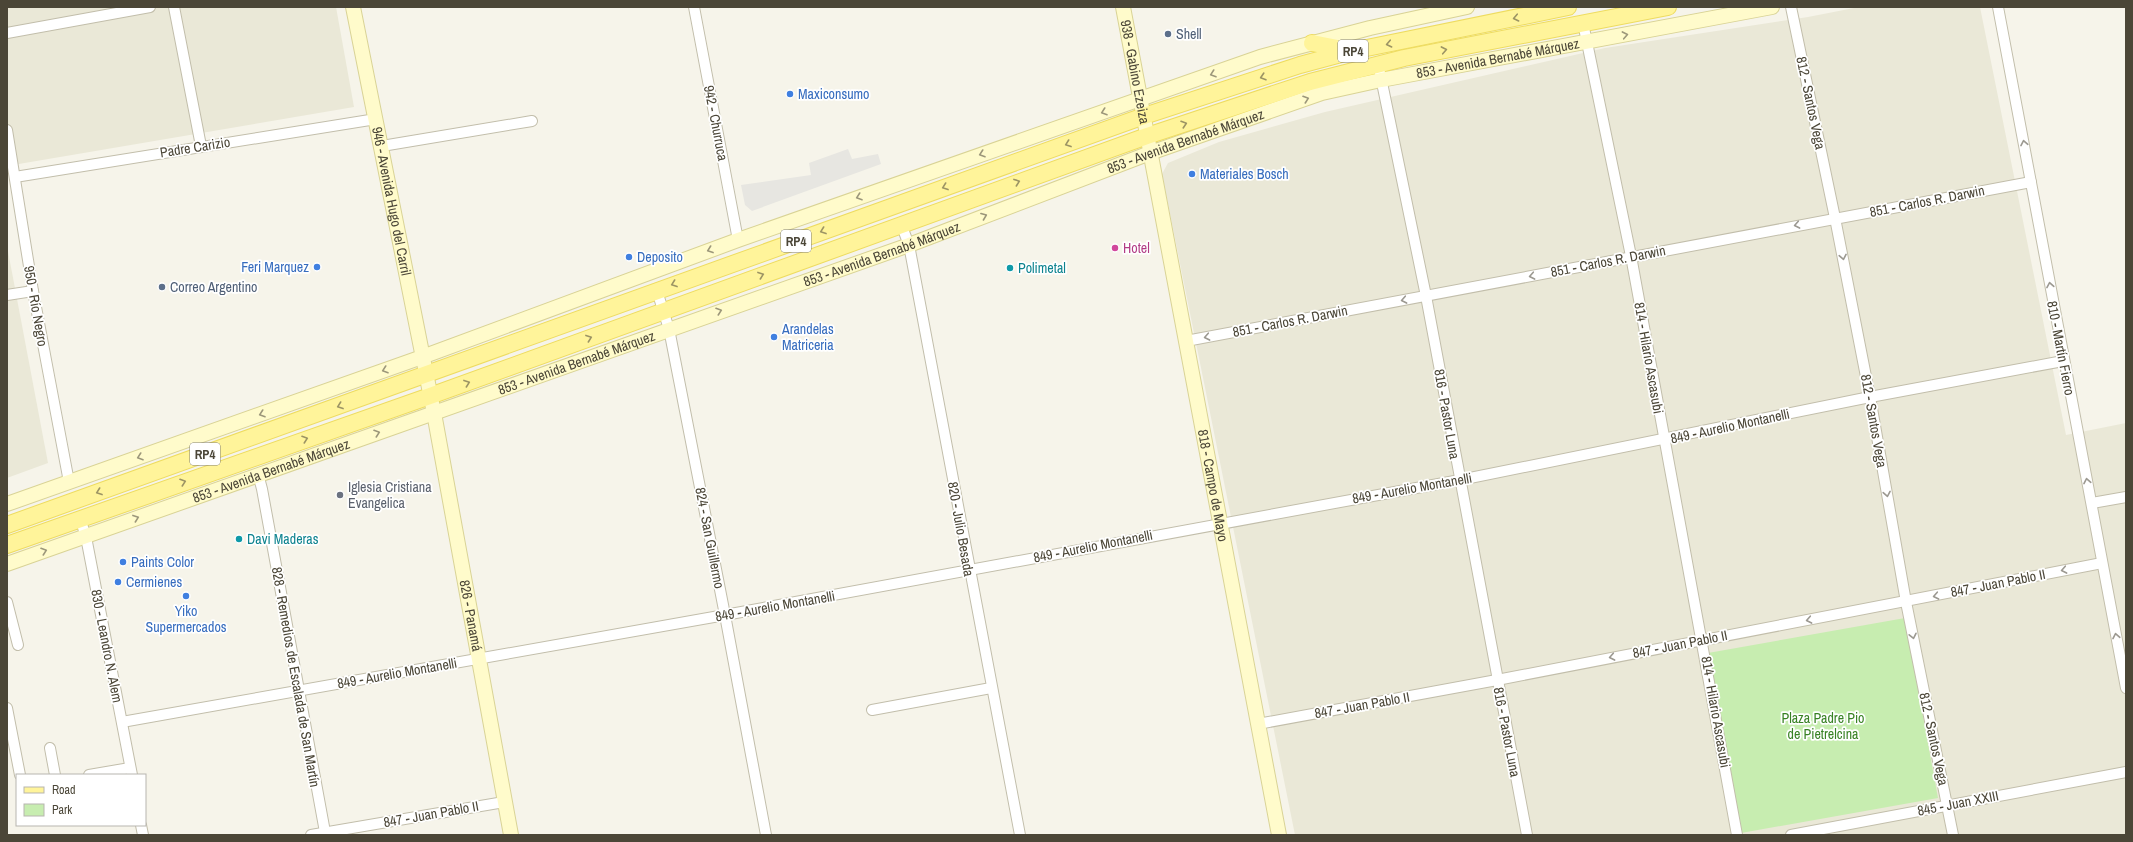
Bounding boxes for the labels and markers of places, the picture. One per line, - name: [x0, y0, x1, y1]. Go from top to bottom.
- place label: Shell: [1176, 25, 1202, 43]
- marker: Shell: [1163, 29, 1173, 39]
- place label: Maxiconsumo: [798, 85, 869, 103]
- marker: Maxiconsumo: [785, 89, 795, 99]
- place label: Materiales Bosch: [1200, 165, 1289, 183]
- marker: Materiales Bosch: [1187, 169, 1197, 179]
- place label: Hotel: [1123, 239, 1150, 257]
- marker: Hotel: [1110, 243, 1120, 253]
- place label: Deposito: [637, 248, 683, 266]
- marker: Deposito: [624, 252, 634, 262]
- place label: Feri Marquez: [241, 258, 309, 276]
- place label: Polimetal: [1018, 259, 1066, 277]
- marker: Feri Marquez: [312, 262, 322, 272]
- marker: Polimetal: [1005, 263, 1015, 273]
- place label: Correo Argentino: [170, 278, 257, 296]
- marker: Correo Argentino: [157, 282, 167, 292]
- place label: Arandelas Matriceria: [781, 320, 834, 354]
- marker: Arandelas Matriceria: [769, 332, 779, 342]
- place label: Iglesia Cristiana Evangelica: [348, 478, 432, 512]
- marker: Iglesia Cristiana Evangelica: [335, 490, 345, 500]
- place label: Davi Maderas: [247, 530, 319, 548]
- marker: Davi Maderas: [234, 534, 244, 544]
- place label: Paints Color: [131, 553, 194, 571]
- marker: Paints Color: [118, 557, 128, 567]
- place label: Cermienes: [126, 573, 182, 591]
- marker: Cermienes: [113, 577, 123, 587]
- marker: Yiko Supermercados: [181, 591, 191, 601]
- place label: Yiko Supermercados: [145, 602, 227, 636]

